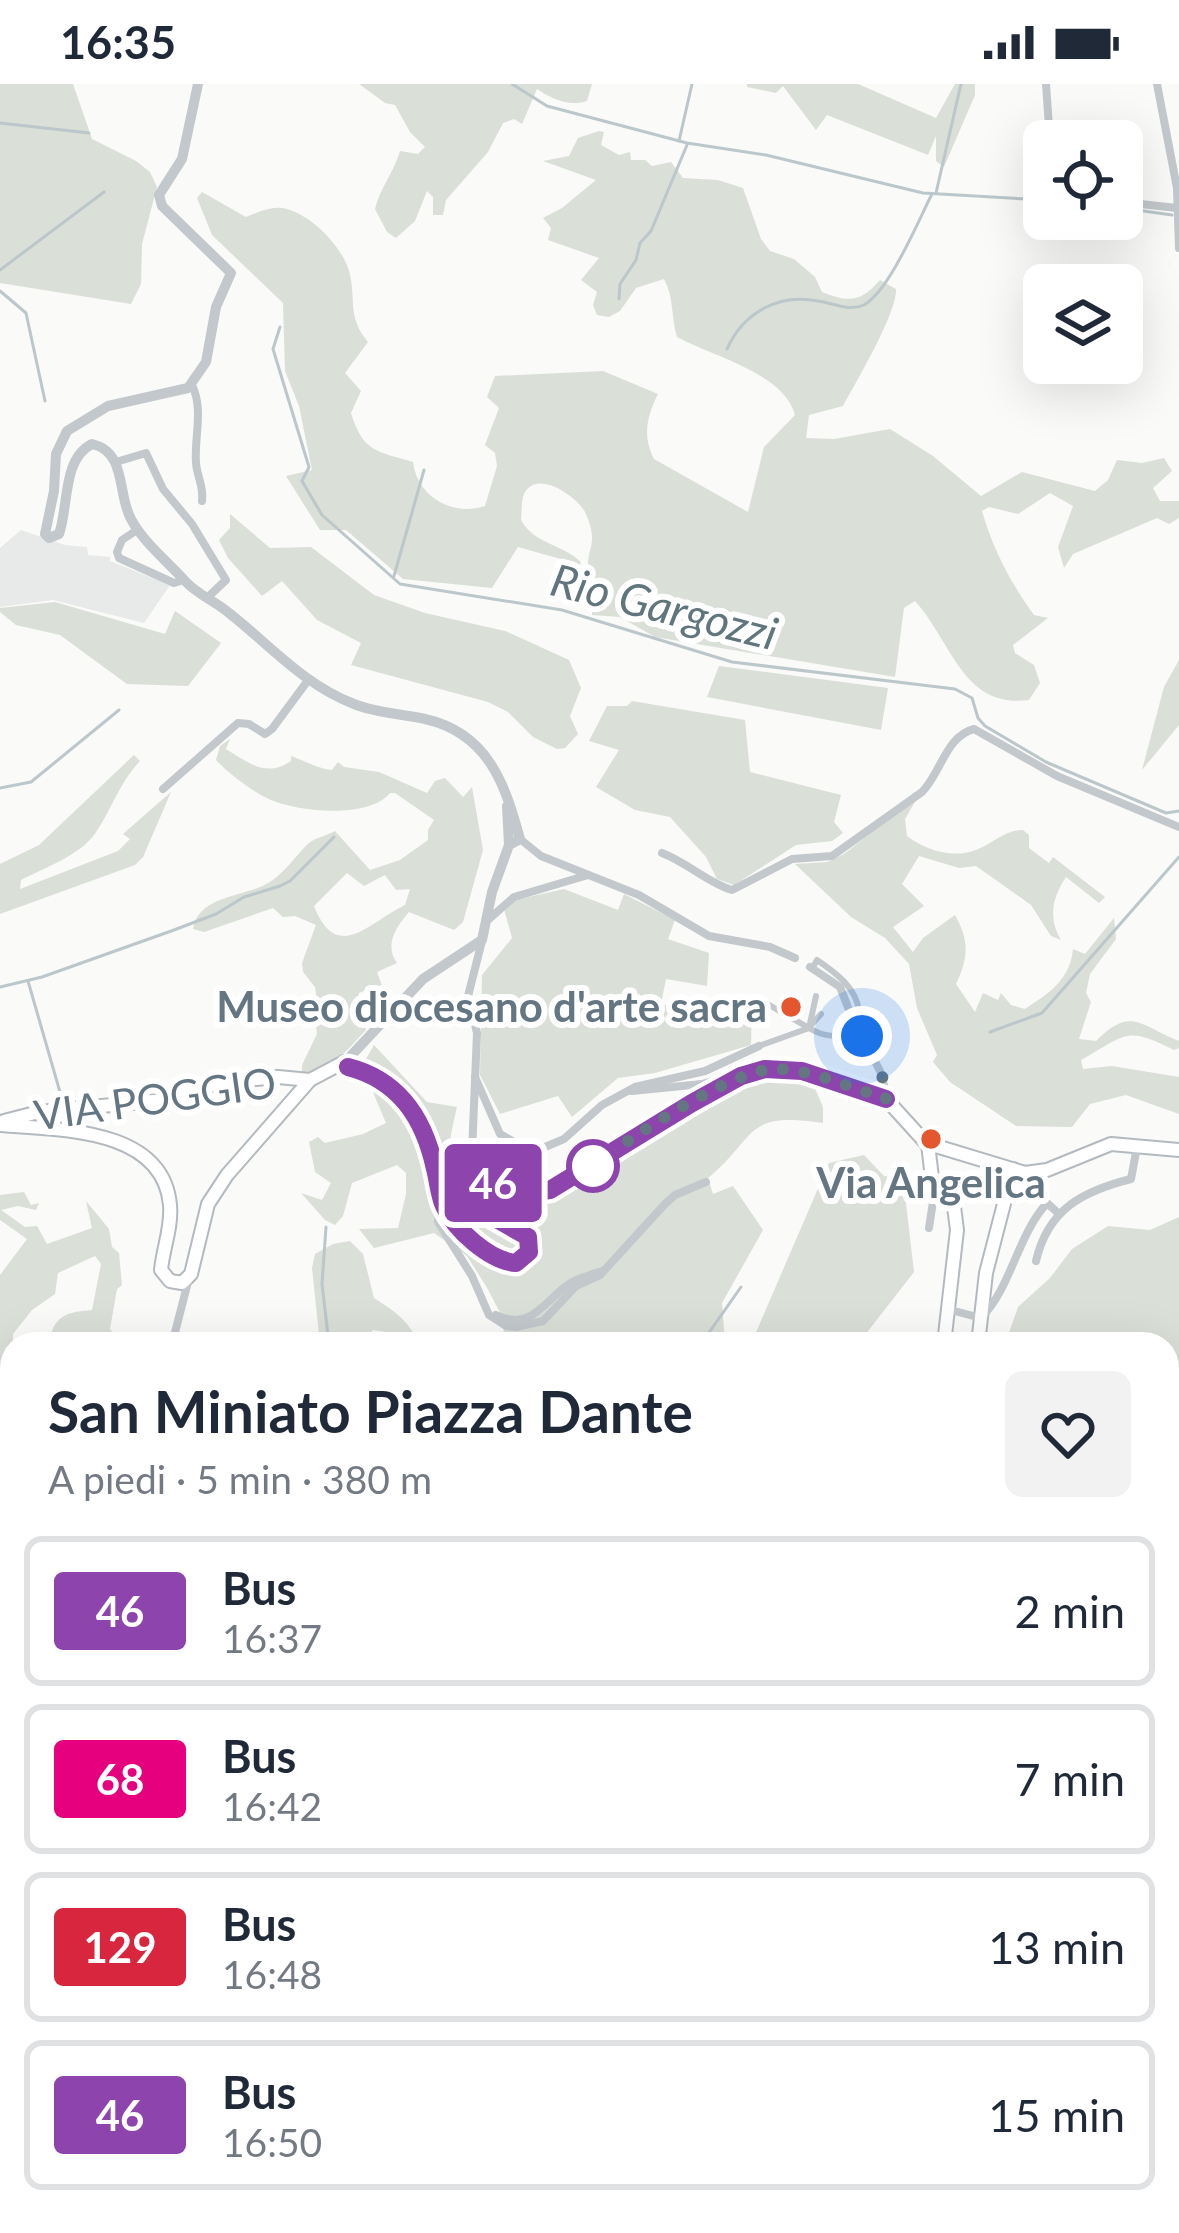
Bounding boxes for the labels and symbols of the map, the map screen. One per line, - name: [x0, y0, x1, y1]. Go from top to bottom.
- water label: Rio Gargozzi: [546, 552, 783, 660]
- place label: Museo diocesano d'arte sacra: [216, 981, 767, 1031]
- marker: Museo diocesano d'arte sacra: [778, 994, 804, 1020]
- your location: [832, 1006, 892, 1066]
- street label: VIA POGGIO: [31, 1056, 279, 1140]
- marker: Via Angelica: [918, 1126, 944, 1152]
- unlabelled marker: [568, 1141, 618, 1191]
- line badge: 46: [439, 1144, 547, 1222]
- place label: Via Angelica: [815, 1157, 1046, 1207]

